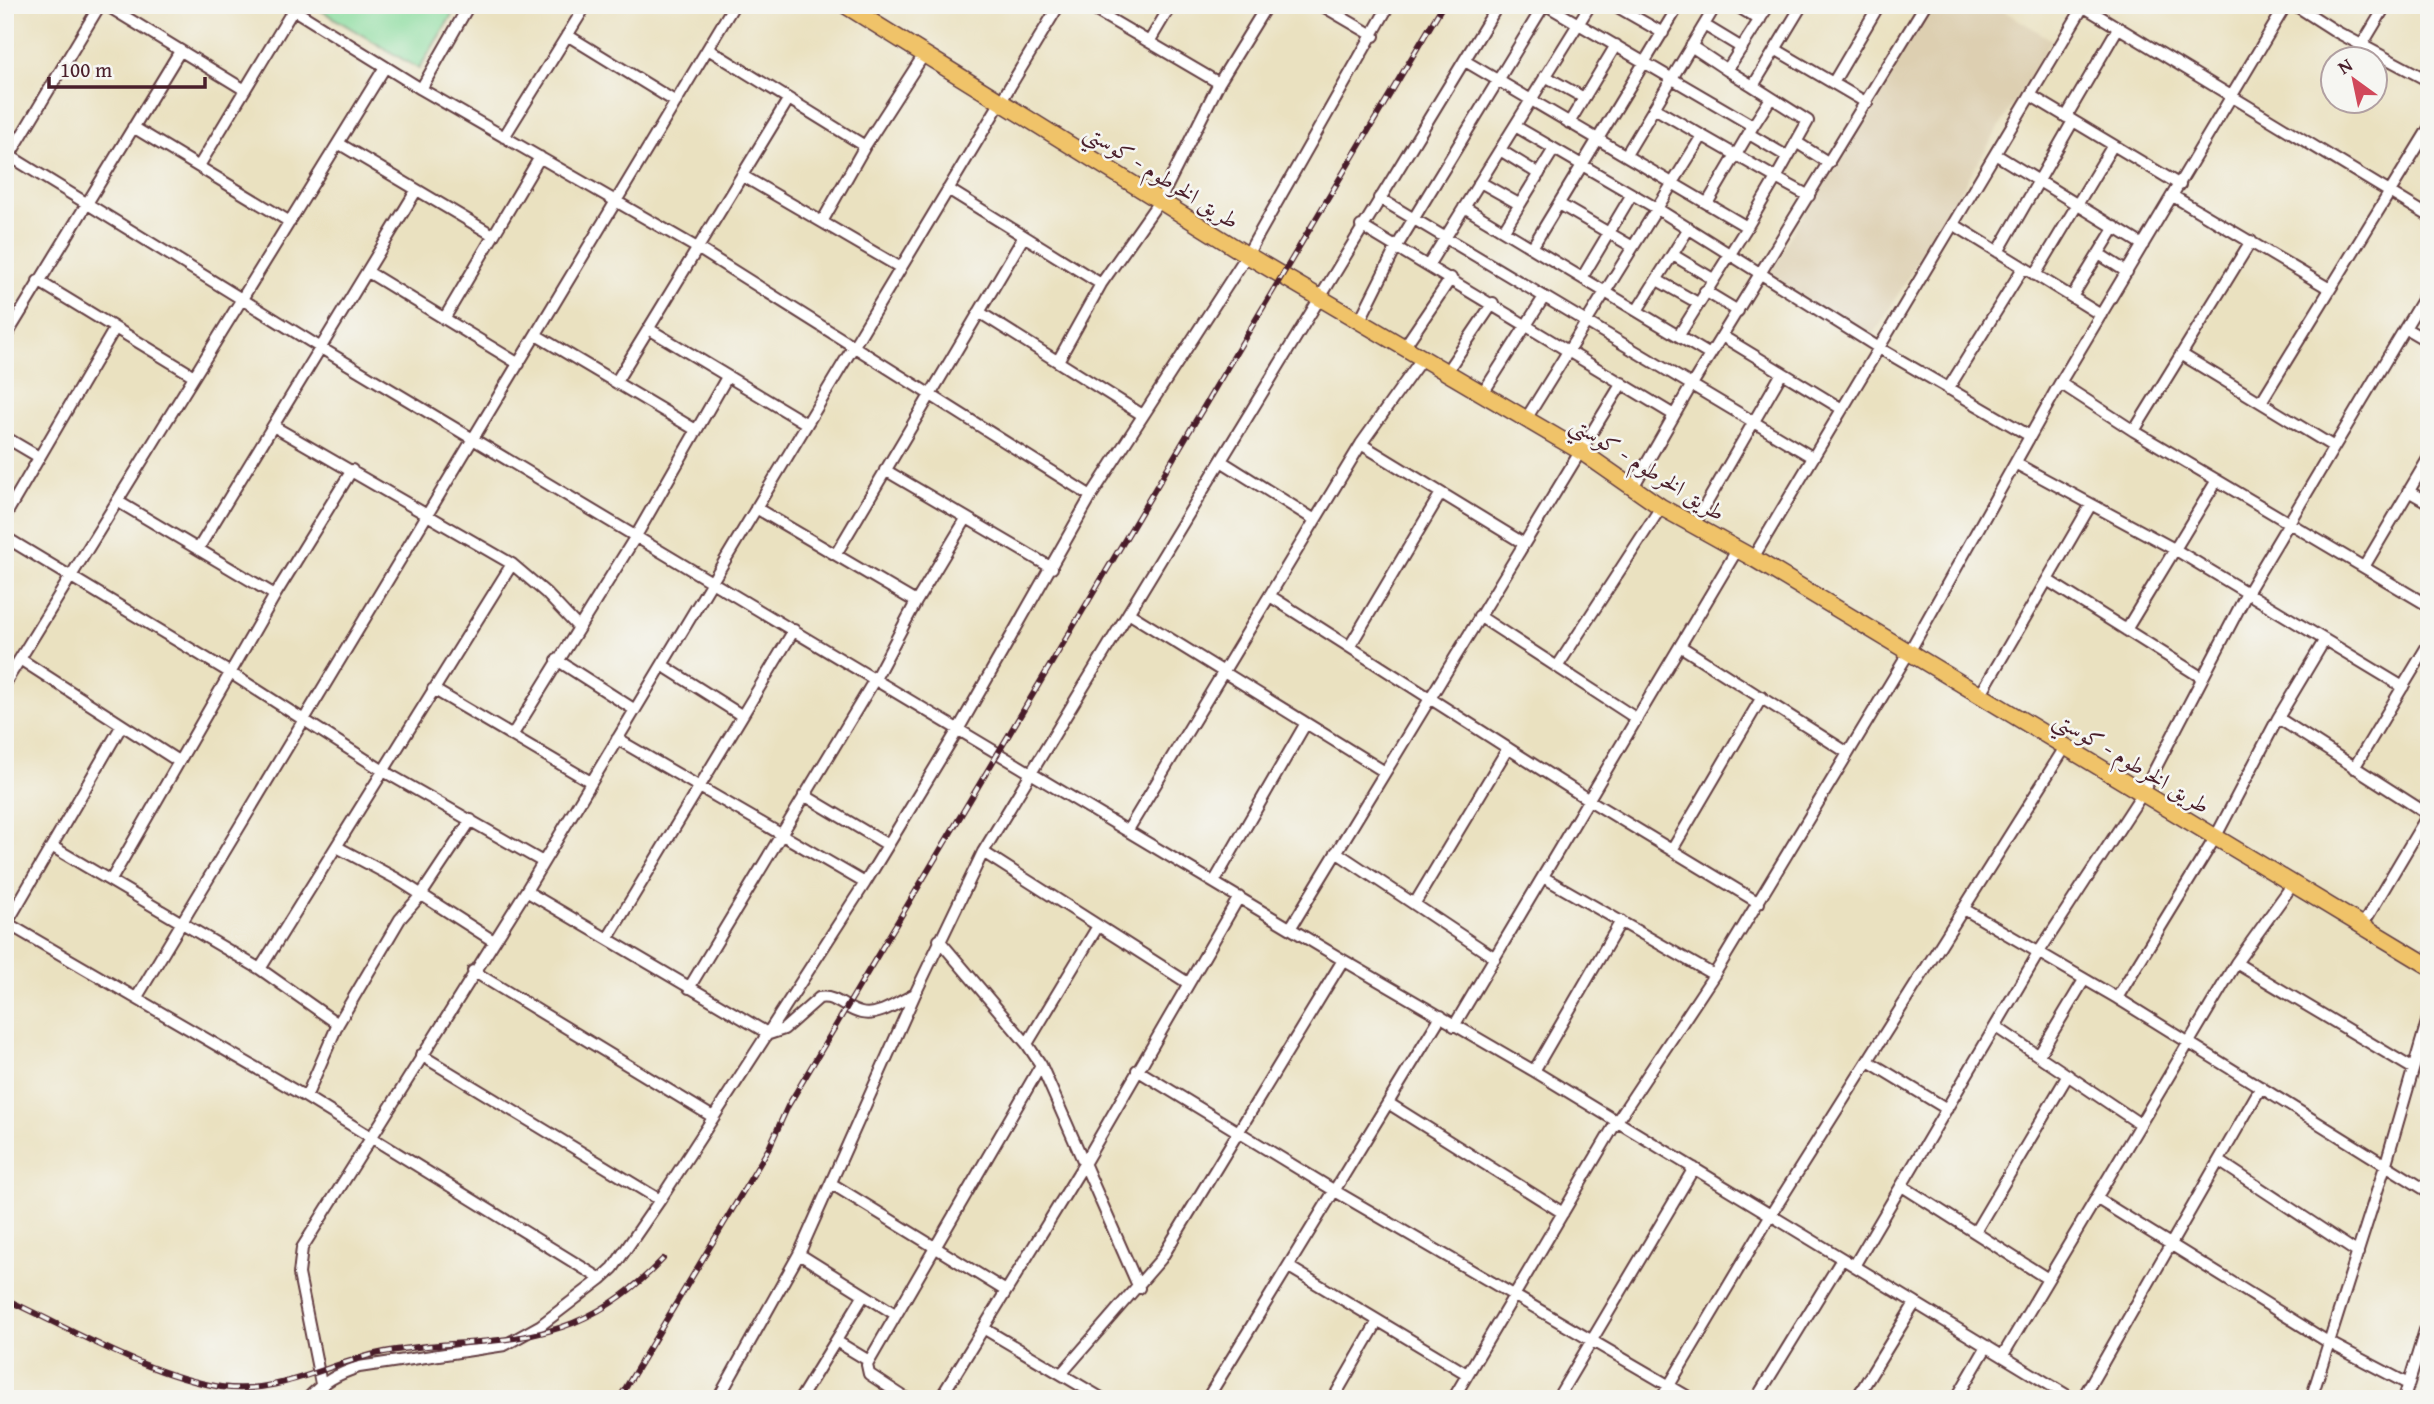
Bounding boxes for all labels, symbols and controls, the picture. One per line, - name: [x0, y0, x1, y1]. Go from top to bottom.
- scale bar: [49, 46, 205, 90]
- north arrow: [2318, 46, 2388, 116]
- text: N: [2332, 50, 2358, 81]
- text: 100 m: [60, 54, 112, 85]
- street label: طريق الخرطوم - كوستي: [1076, 115, 1246, 241]
- street label: طريق الخرطوم - كوستي: [1562, 407, 1732, 533]
- street label: طريق الخرطوم - كوستي: [2045, 702, 2217, 826]

